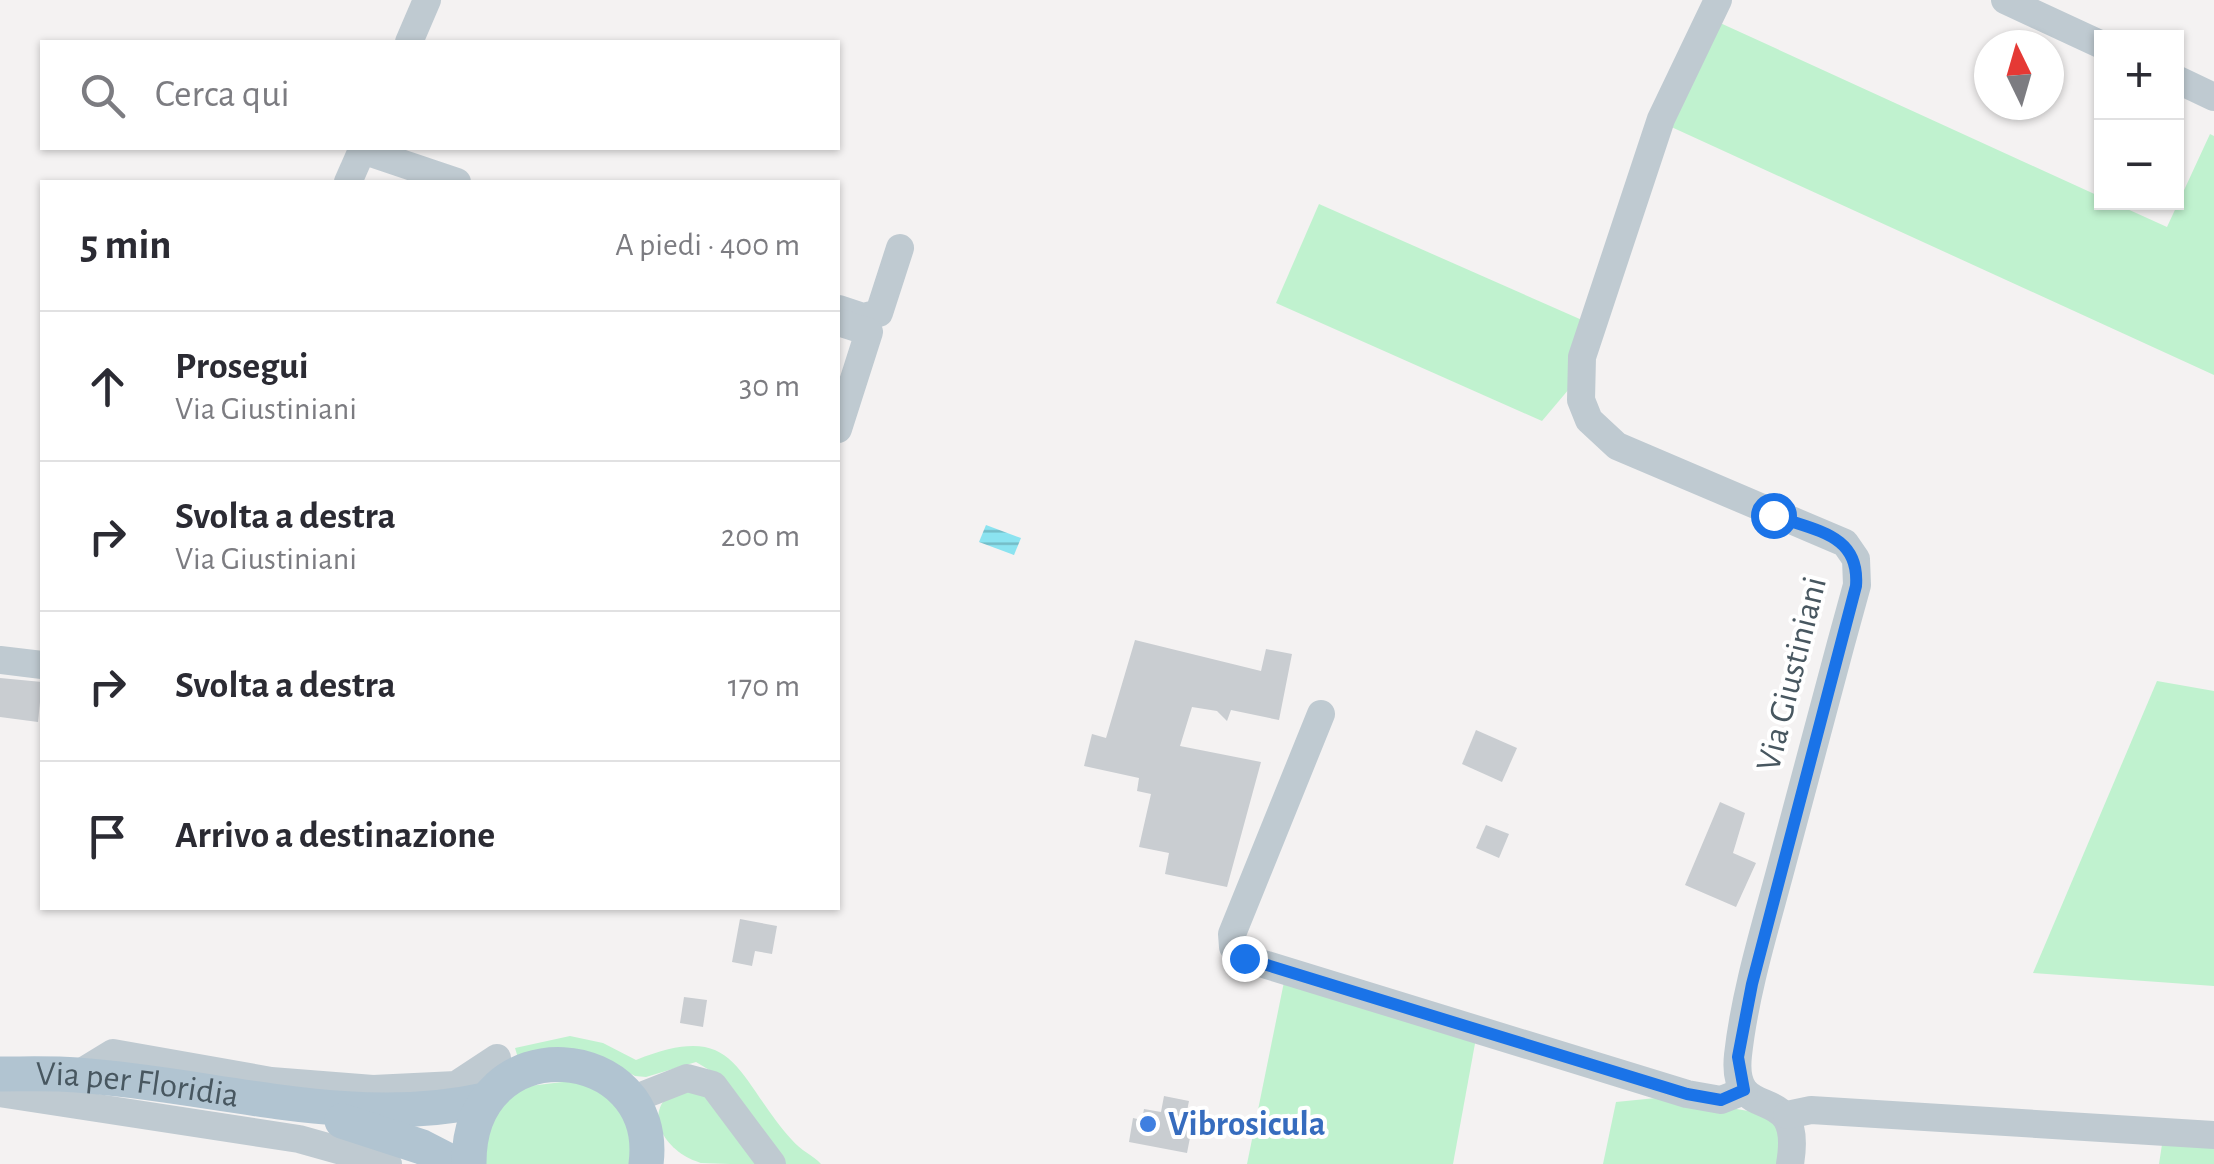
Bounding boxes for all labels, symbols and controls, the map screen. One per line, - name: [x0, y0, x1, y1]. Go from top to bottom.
- north arrow: [1974, 30, 2064, 120]
- map controls: [2094, 30, 2184, 210]
- button: +: [2094, 30, 2184, 120]
- search box: [40, 40, 840, 150]
- icon: search: [75, 68, 130, 123]
- text: Cerca qui: [155, 76, 290, 114]
- button: −: [2094, 120, 2184, 210]
- text: 5 min: [80, 224, 172, 266]
- text: A piedi · 400 m: [615, 229, 800, 261]
- text: Prosegui: [175, 348, 309, 386]
- icon: ahead: [80, 359, 135, 414]
- text: 30 m: [739, 370, 800, 402]
- text: Via Giustiniani: [175, 393, 357, 425]
- route start: [1751, 493, 1797, 539]
- text: Svolta a destra: [175, 498, 396, 536]
- icon: right: [80, 509, 135, 564]
- text: 200 m: [721, 520, 800, 552]
- text: Via Giustiniani: [175, 543, 357, 575]
- street label: Via Giustiniani: [1751, 573, 1833, 775]
- icon: right: [80, 659, 135, 714]
- text: Svolta a destra: [175, 667, 396, 705]
- text: 170 m: [728, 670, 800, 702]
- icon: arrive: [80, 809, 135, 864]
- text: Arrivo a destinazione: [175, 817, 495, 855]
- route end: [1222, 936, 1268, 982]
- street label: Via per Floridia: [36, 1056, 241, 1113]
- place label: Vibrosicula: [1168, 1107, 1326, 1142]
- marker: Vibrosicula: [1137, 1113, 1159, 1135]

